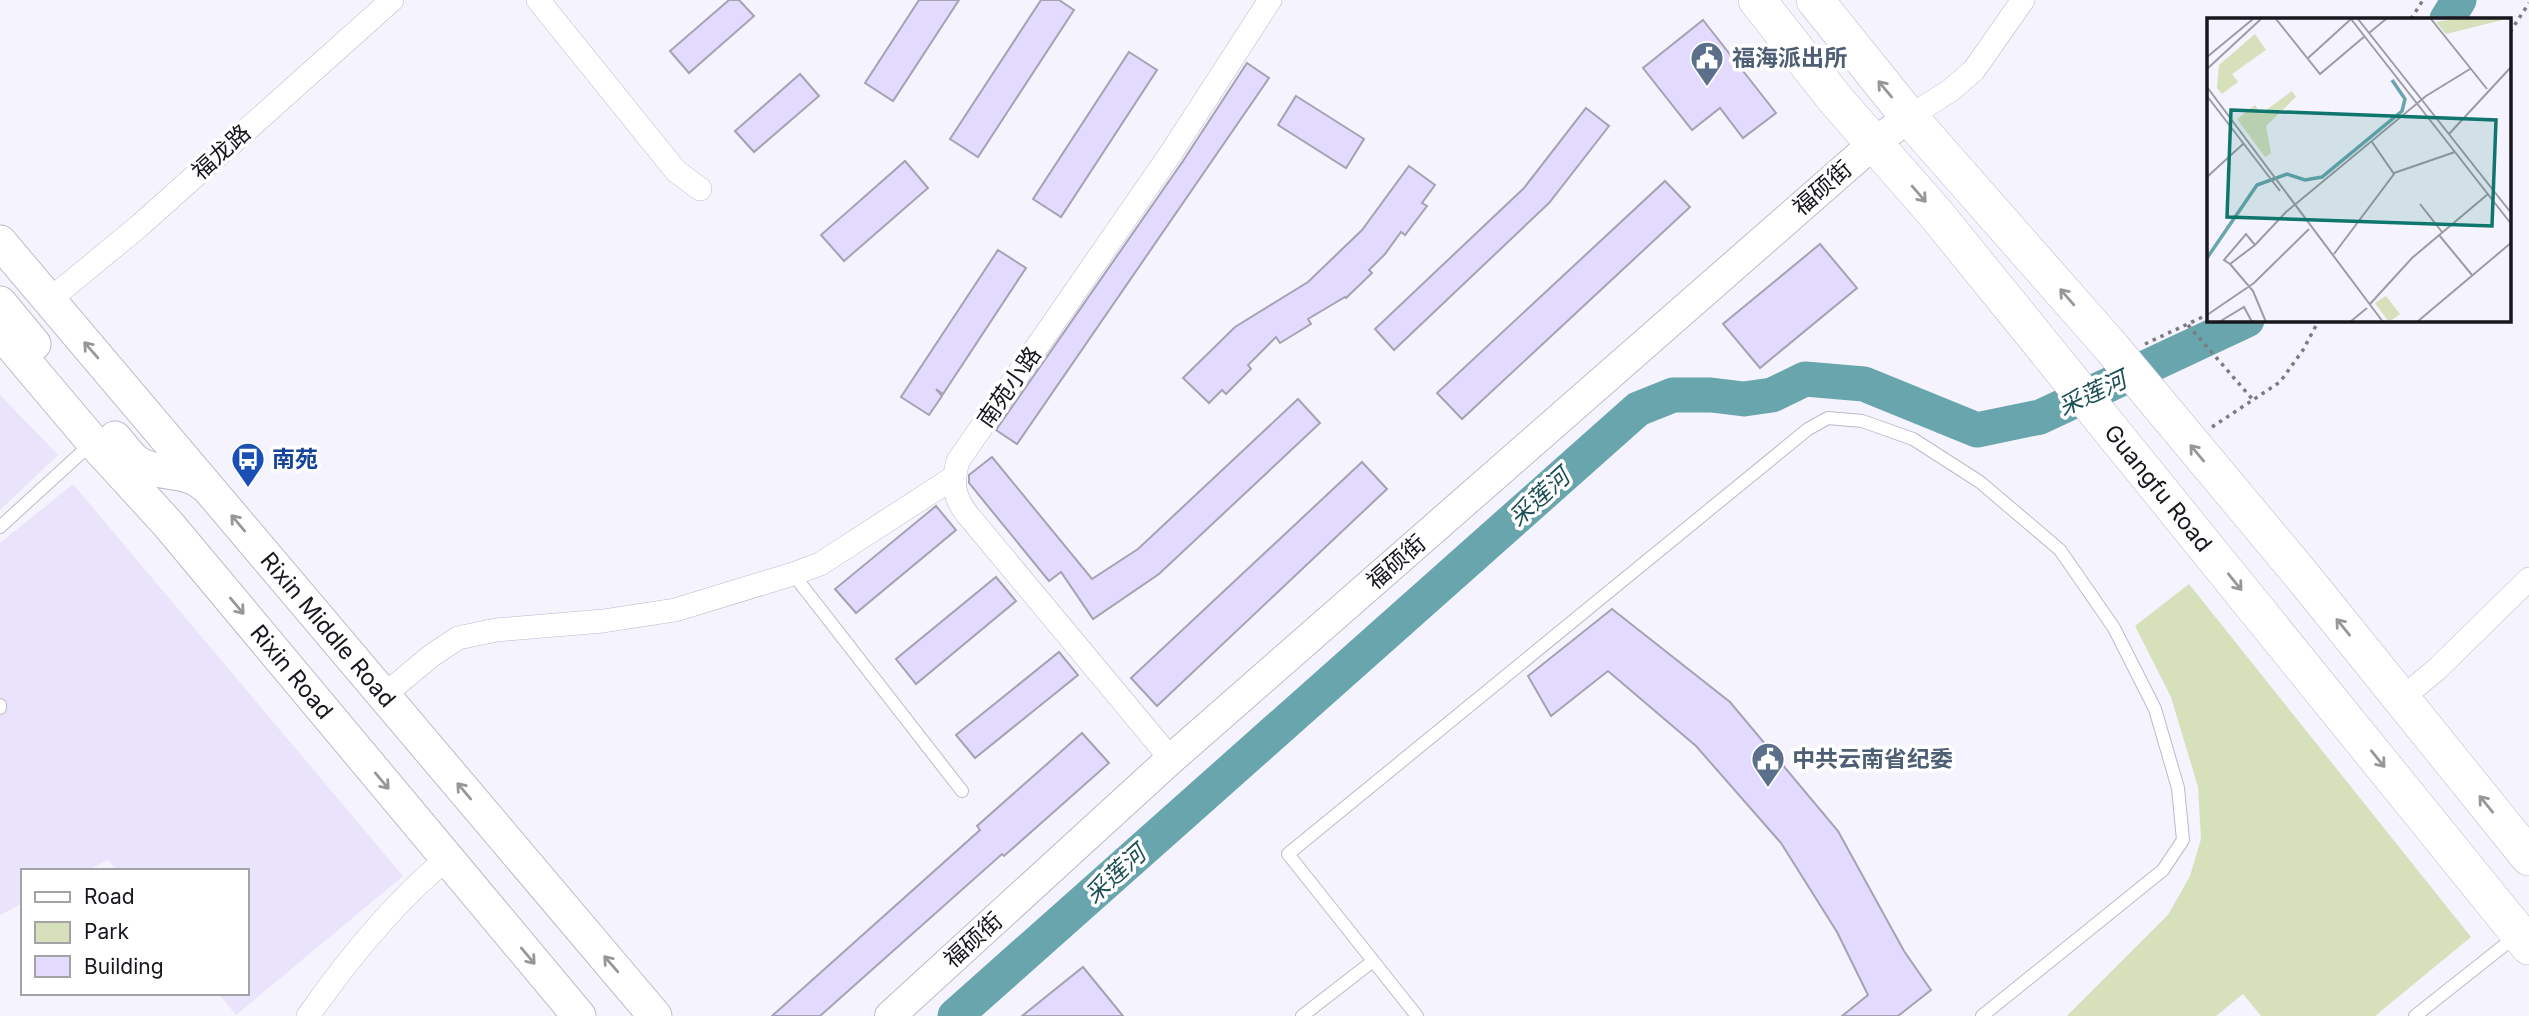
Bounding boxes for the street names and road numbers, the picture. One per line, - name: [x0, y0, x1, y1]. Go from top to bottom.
- street label: 福龙路: [186, 119, 256, 185]
- street label: 福硕街: [1787, 155, 1857, 221]
- street label: 南苑小路: [971, 341, 1047, 433]
- street label: Guangfu Road: [2098, 419, 2218, 557]
- street label: 福硕街: [1361, 529, 1431, 595]
- street label: Rixin Middle Road: [255, 547, 402, 713]
- street label: Rixin Road: [244, 619, 339, 725]
- street label: 福硕街: [938, 907, 1008, 973]

